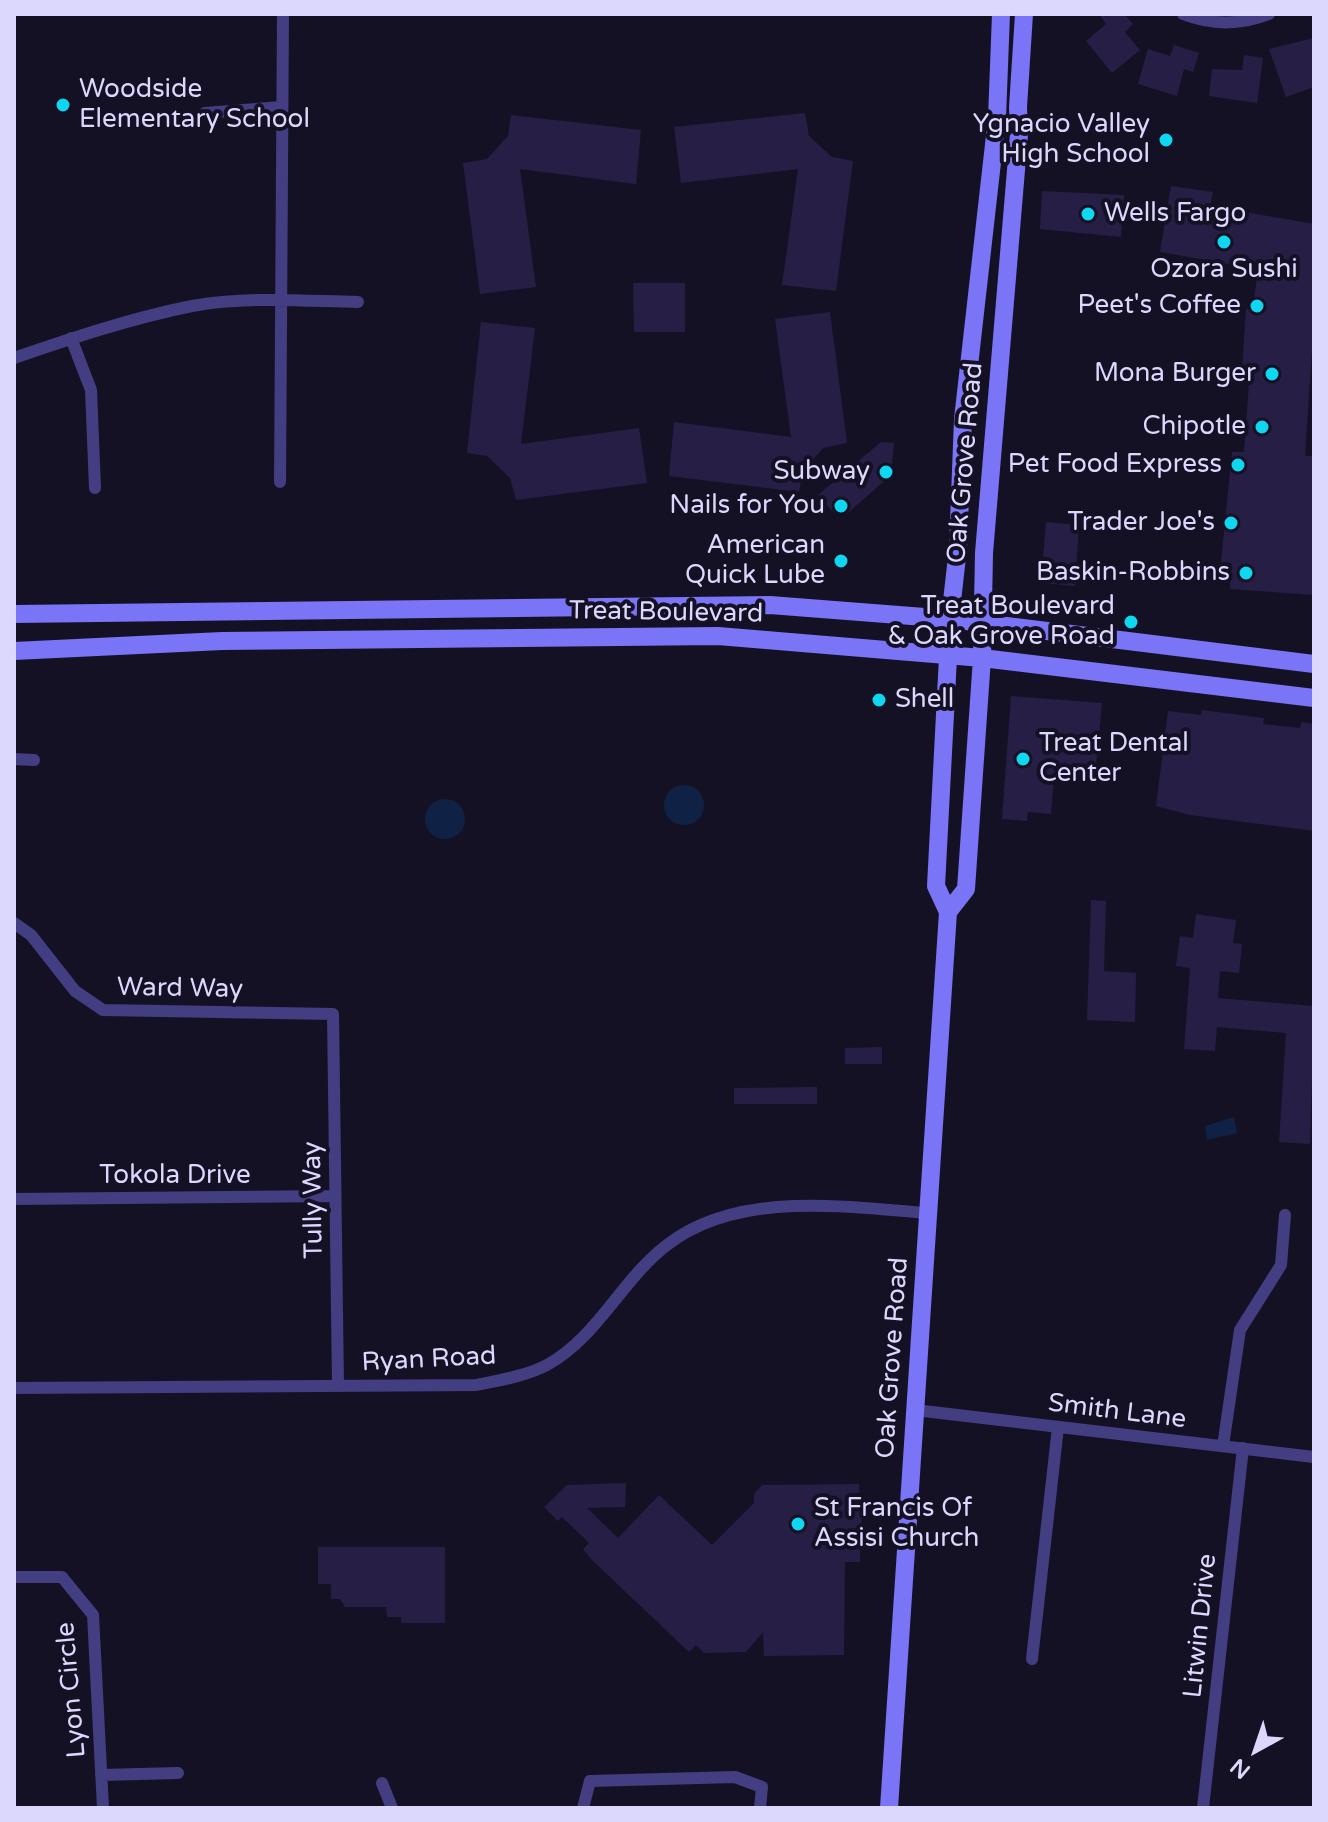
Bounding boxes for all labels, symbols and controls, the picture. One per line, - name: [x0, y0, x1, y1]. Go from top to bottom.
- place label: Woodside Elementary School: [79, 74, 310, 136]
- marker: Woodside Elementary School: [54, 96, 72, 114]
- place label: Ygnacio Valley High School: [973, 109, 1150, 170]
- marker: Ygnacio Valley High School: [1157, 131, 1175, 149]
- place label: Wells Fargo: [1104, 198, 1246, 230]
- marker: Wells Fargo: [1079, 205, 1097, 223]
- marker: Ozora Sushi: [1215, 233, 1233, 251]
- place label: Ozora Sushi: [1150, 254, 1298, 286]
- place label: Peet's Coffee: [1077, 290, 1241, 322]
- marker: Peet's Coffee: [1248, 297, 1266, 315]
- place label: Mona Burger: [1094, 358, 1256, 390]
- street label: Oak Grove Road: [942, 361, 990, 565]
- marker: Mona Burger: [1263, 365, 1281, 383]
- place label: Chipotle: [1142, 411, 1246, 443]
- marker: Chipotle: [1253, 418, 1271, 436]
- place label: Pet Food Express: [1008, 449, 1222, 481]
- place label: Subway: [773, 456, 870, 488]
- marker: Pet Food Express: [1229, 456, 1247, 474]
- marker: Subway: [877, 463, 895, 481]
- place label: Nails for You: [669, 490, 825, 522]
- marker: Nails for You: [832, 497, 850, 515]
- place label: Trader Joe's: [1067, 507, 1215, 539]
- marker: Trader Joe's: [1222, 514, 1240, 532]
- place label: American Quick Lube: [685, 530, 825, 592]
- marker: American Quick Lube: [832, 552, 850, 570]
- place label: Baskin-Robbins: [1036, 557, 1230, 589]
- marker: Baskin-Robbins: [1237, 564, 1255, 582]
- place label: Treat Boulevard & Oak Grove Road: [888, 591, 1115, 652]
- street label: Treat Boulevard: [569, 596, 763, 630]
- marker: Treat Boulevard & Oak Grove Road: [1122, 613, 1140, 631]
- place label: Shell: [895, 684, 954, 716]
- marker: Shell: [870, 691, 888, 709]
- place label: Treat Dental Center: [1039, 728, 1189, 790]
- marker: Treat Dental Center: [1014, 750, 1032, 768]
- street label: Ward Way: [117, 972, 243, 1006]
- street label: Tully Way: [297, 1141, 331, 1259]
- street label: Tokola Drive: [99, 1160, 251, 1192]
- street label: Oak Grove Road: [870, 1256, 916, 1460]
- street label: Ryan Road: [361, 1341, 497, 1379]
- street label: Smith Lane: [1046, 1388, 1188, 1436]
- place label: St Francis Of Assisi Church: [814, 1493, 979, 1554]
- marker: St Francis Of Assisi Church: [789, 1515, 807, 1533]
- street label: Litwin Drive: [1178, 1552, 1224, 1700]
- street label: Lyon Circle: [51, 1621, 93, 1759]
- north arrow: [1216, 1710, 1296, 1790]
- text: N: [1225, 1753, 1256, 1784]

